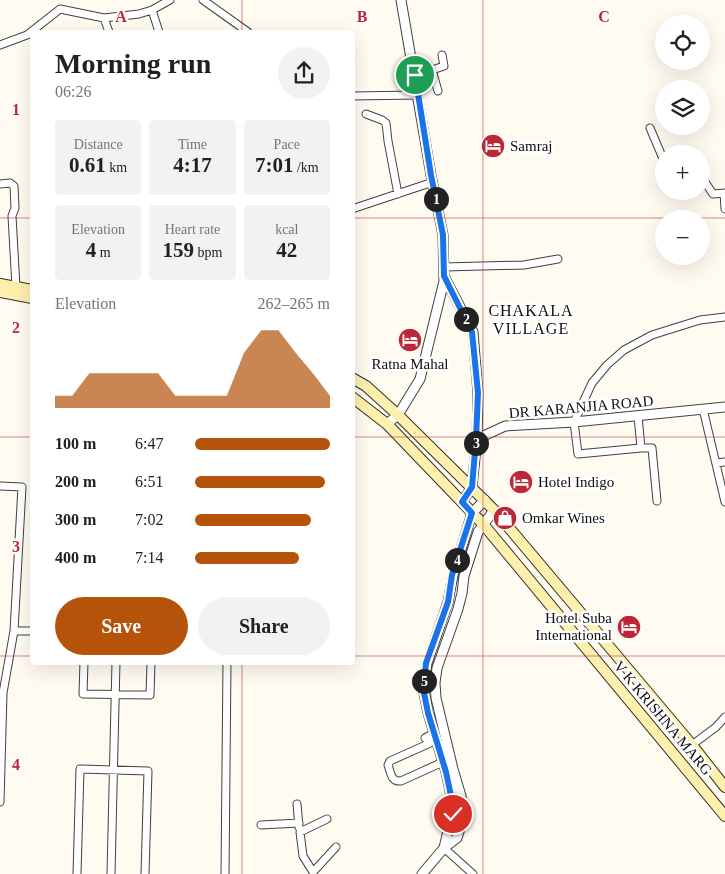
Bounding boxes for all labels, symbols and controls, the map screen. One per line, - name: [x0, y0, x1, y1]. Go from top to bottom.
- text: A: [115, 8, 127, 25]
- text: B: [357, 8, 368, 25]
- text: C: [598, 8, 610, 25]
- map controls: [655, 15, 710, 265]
- button: locate: [655, 15, 710, 70]
- button: share: [278, 47, 330, 99]
- text: Morning run: [55, 48, 211, 79]
- pin: [394, 54, 436, 96]
- icon: arrive: [401, 61, 429, 89]
- button: layers: [655, 80, 710, 135]
- text: 06:26: [55, 83, 91, 100]
- text: 1: [12, 101, 20, 118]
- hotel icon: Samraj: [480, 133, 506, 159]
- text: Distance: [74, 137, 123, 152]
- text: Time: [178, 137, 207, 152]
- text: Pace: [274, 137, 300, 152]
- place label: Samraj: [510, 138, 553, 154]
- button: +: [655, 145, 710, 200]
- text: 0.61: [69, 153, 106, 177]
- text: 4:17: [173, 153, 212, 177]
- text: 7:01: [255, 153, 293, 177]
- text: km: [106, 160, 127, 175]
- text: /km: [293, 160, 319, 175]
- pin: 1: [424, 186, 448, 212]
- text: 1: [433, 192, 440, 207]
- button: −: [655, 210, 710, 265]
- text: Elevation: [71, 222, 125, 237]
- text: Heart rate: [165, 222, 220, 237]
- text: kcal: [275, 222, 298, 237]
- text: 4: [86, 238, 96, 262]
- text: 159: [163, 238, 194, 262]
- text: 42: [276, 238, 297, 262]
- text: m: [96, 245, 111, 260]
- text: bpm: [194, 245, 222, 260]
- text: Elevation: [55, 295, 116, 312]
- text: 262–265 m: [258, 295, 330, 312]
- district label: CHAKALA VILLAGE: [488, 302, 574, 337]
- pin: 2: [454, 306, 478, 332]
- text: 2: [463, 312, 470, 327]
- text: 2: [12, 319, 20, 336]
- hotel icon: Ratna Mahal: [397, 327, 423, 353]
- place label: Ratna Mahal: [371, 356, 449, 372]
- street label: DR KARANJIA ROAD: [508, 393, 654, 421]
- pin: 3: [464, 430, 488, 456]
- text: 100 m: [55, 435, 96, 452]
- text: 6:47: [135, 435, 163, 452]
- text: 3: [473, 436, 480, 451]
- hotel icon: Hotel Indigo: [508, 469, 534, 495]
- text: 200 m: [55, 473, 96, 490]
- text: 6:51: [135, 473, 163, 490]
- place label: Hotel Indigo: [538, 474, 614, 490]
- shop icon: Omkar Wines: [492, 505, 518, 531]
- place label: Omkar Wines: [522, 510, 605, 526]
- text: 300 m: [55, 511, 96, 528]
- text: 7:02: [135, 511, 163, 528]
- text: 3: [12, 538, 20, 555]
- pin: 4: [444, 548, 470, 572]
- text: 400 m: [55, 549, 96, 566]
- text: 7:14: [135, 549, 163, 566]
- text: 4: [454, 553, 461, 568]
- button: Save: [55, 597, 188, 655]
- button: Share: [198, 597, 330, 655]
- place label: Hotel Suba International: [535, 610, 612, 643]
- hotel icon: Hotel Suba International: [616, 614, 642, 640]
- street label: V K KRISHNA MARG: [611, 658, 715, 778]
- pin: 5: [412, 668, 436, 694]
- text: 5: [421, 674, 428, 689]
- text: 4: [12, 756, 20, 773]
- pin: [432, 793, 474, 835]
- icon: check: [439, 800, 467, 828]

